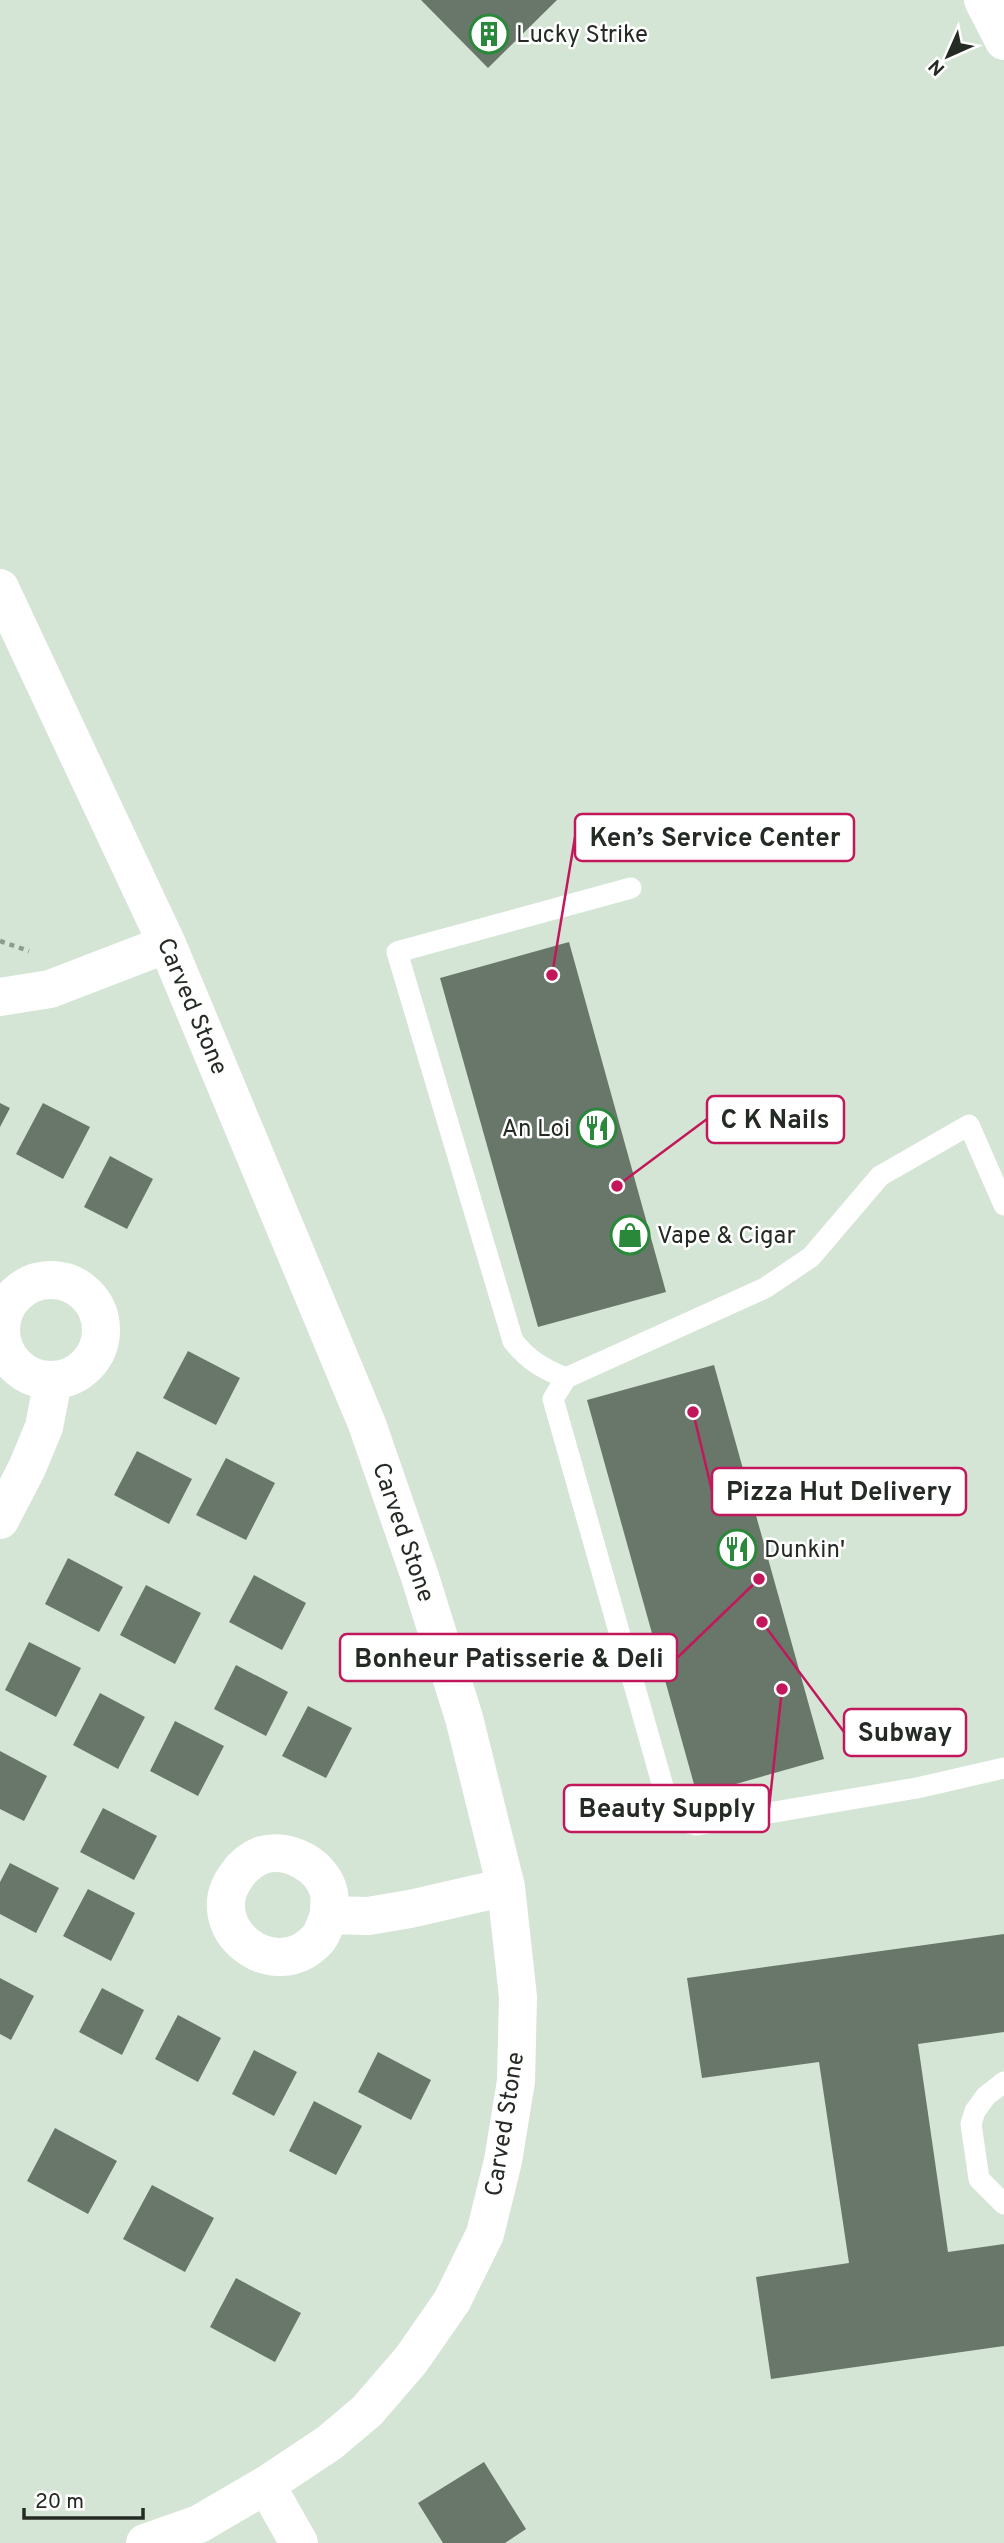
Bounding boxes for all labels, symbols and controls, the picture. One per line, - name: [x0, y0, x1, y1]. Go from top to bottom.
- building icon: Lucky Strike: [468, 13, 510, 55]
- place label: Lucky Strike: [516, 21, 648, 51]
- north arrow: [913, 21, 983, 91]
- text: N: [924, 53, 951, 80]
- callout: Ken’s Service Center: [575, 814, 854, 861]
- text: Ken’s Service Center: [589, 823, 841, 856]
- street label: Carved Stone: [149, 934, 233, 1080]
- callout: C K Nails: [707, 1096, 844, 1143]
- text: C K Nails: [721, 1105, 829, 1138]
- restaurant icon: An Loi: [576, 1107, 618, 1149]
- place label: An Loi: [502, 1115, 570, 1145]
- shop icon: Vape & Cigar: [609, 1214, 651, 1256]
- place label: Vape & Cigar: [657, 1222, 796, 1252]
- street label: Carved Stone: [364, 1459, 440, 1606]
- callout: Pizza Hut Delivery: [712, 1468, 966, 1515]
- text: Pizza Hut Delivery: [726, 1477, 952, 1510]
- restaurant icon: Dunkin': [716, 1528, 758, 1570]
- place label: Dunkin': [764, 1536, 845, 1566]
- callout: Bonheur Patisserie & Deli: [340, 1634, 677, 1681]
- text: Bonheur Patisserie & Deli: [354, 1644, 664, 1677]
- callout: Subway: [844, 1709, 966, 1756]
- text: Subway: [858, 1718, 952, 1751]
- callout: Beauty Supply: [564, 1785, 769, 1832]
- text: Beauty Supply: [579, 1794, 756, 1827]
- street label: Carved Stone: [480, 2050, 532, 2199]
- scale bar: [24, 2476, 144, 2520]
- text: 20 m: [35, 2489, 84, 2516]

